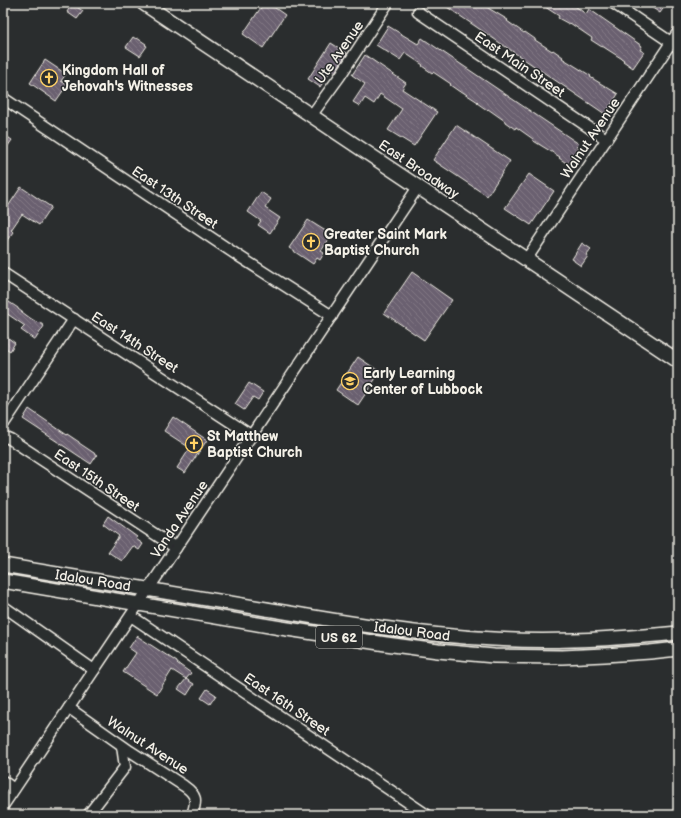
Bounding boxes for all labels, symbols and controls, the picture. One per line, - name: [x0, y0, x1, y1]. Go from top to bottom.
- street label: Ute Avenue: [311, 17, 367, 87]
- street label: East Main Street: [471, 28, 569, 101]
- place label: Kingdom Hall of Jehovah's Witnesses: [62, 62, 193, 95]
- church icon: Kingdom Hall of Jehovah's Witnesses: [39, 68, 59, 88]
- street label: Walnut Avenue: [557, 95, 624, 182]
- street label: East Broadway: [375, 136, 463, 203]
- street label: East 13th Street: [128, 162, 222, 233]
- place label: Greater Saint Mark Baptist Church: [324, 226, 447, 259]
- church icon: Greater Saint Mark Baptist Church: [301, 232, 321, 252]
- street label: East 14th Street: [88, 308, 182, 377]
- place label: Early Learning Center of Lubbock: [363, 365, 483, 398]
- school or university icon: Early Learning Center of Lubbock: [340, 371, 360, 391]
- place label: St Matthew Baptist Church: [207, 428, 302, 461]
- church icon: St Matthew Baptist Church: [184, 434, 204, 454]
- street label: East 15th Street: [51, 446, 143, 516]
- street label: Vanda Avenue: [147, 477, 212, 561]
- street label: Idalou Road: [54, 566, 132, 595]
- street label: Idalou Road: [373, 618, 451, 645]
- road number: US 62: [316, 626, 362, 648]
- street label: East 16th Street: [240, 669, 334, 740]
- street label: Walnut Avenue: [104, 713, 192, 778]

